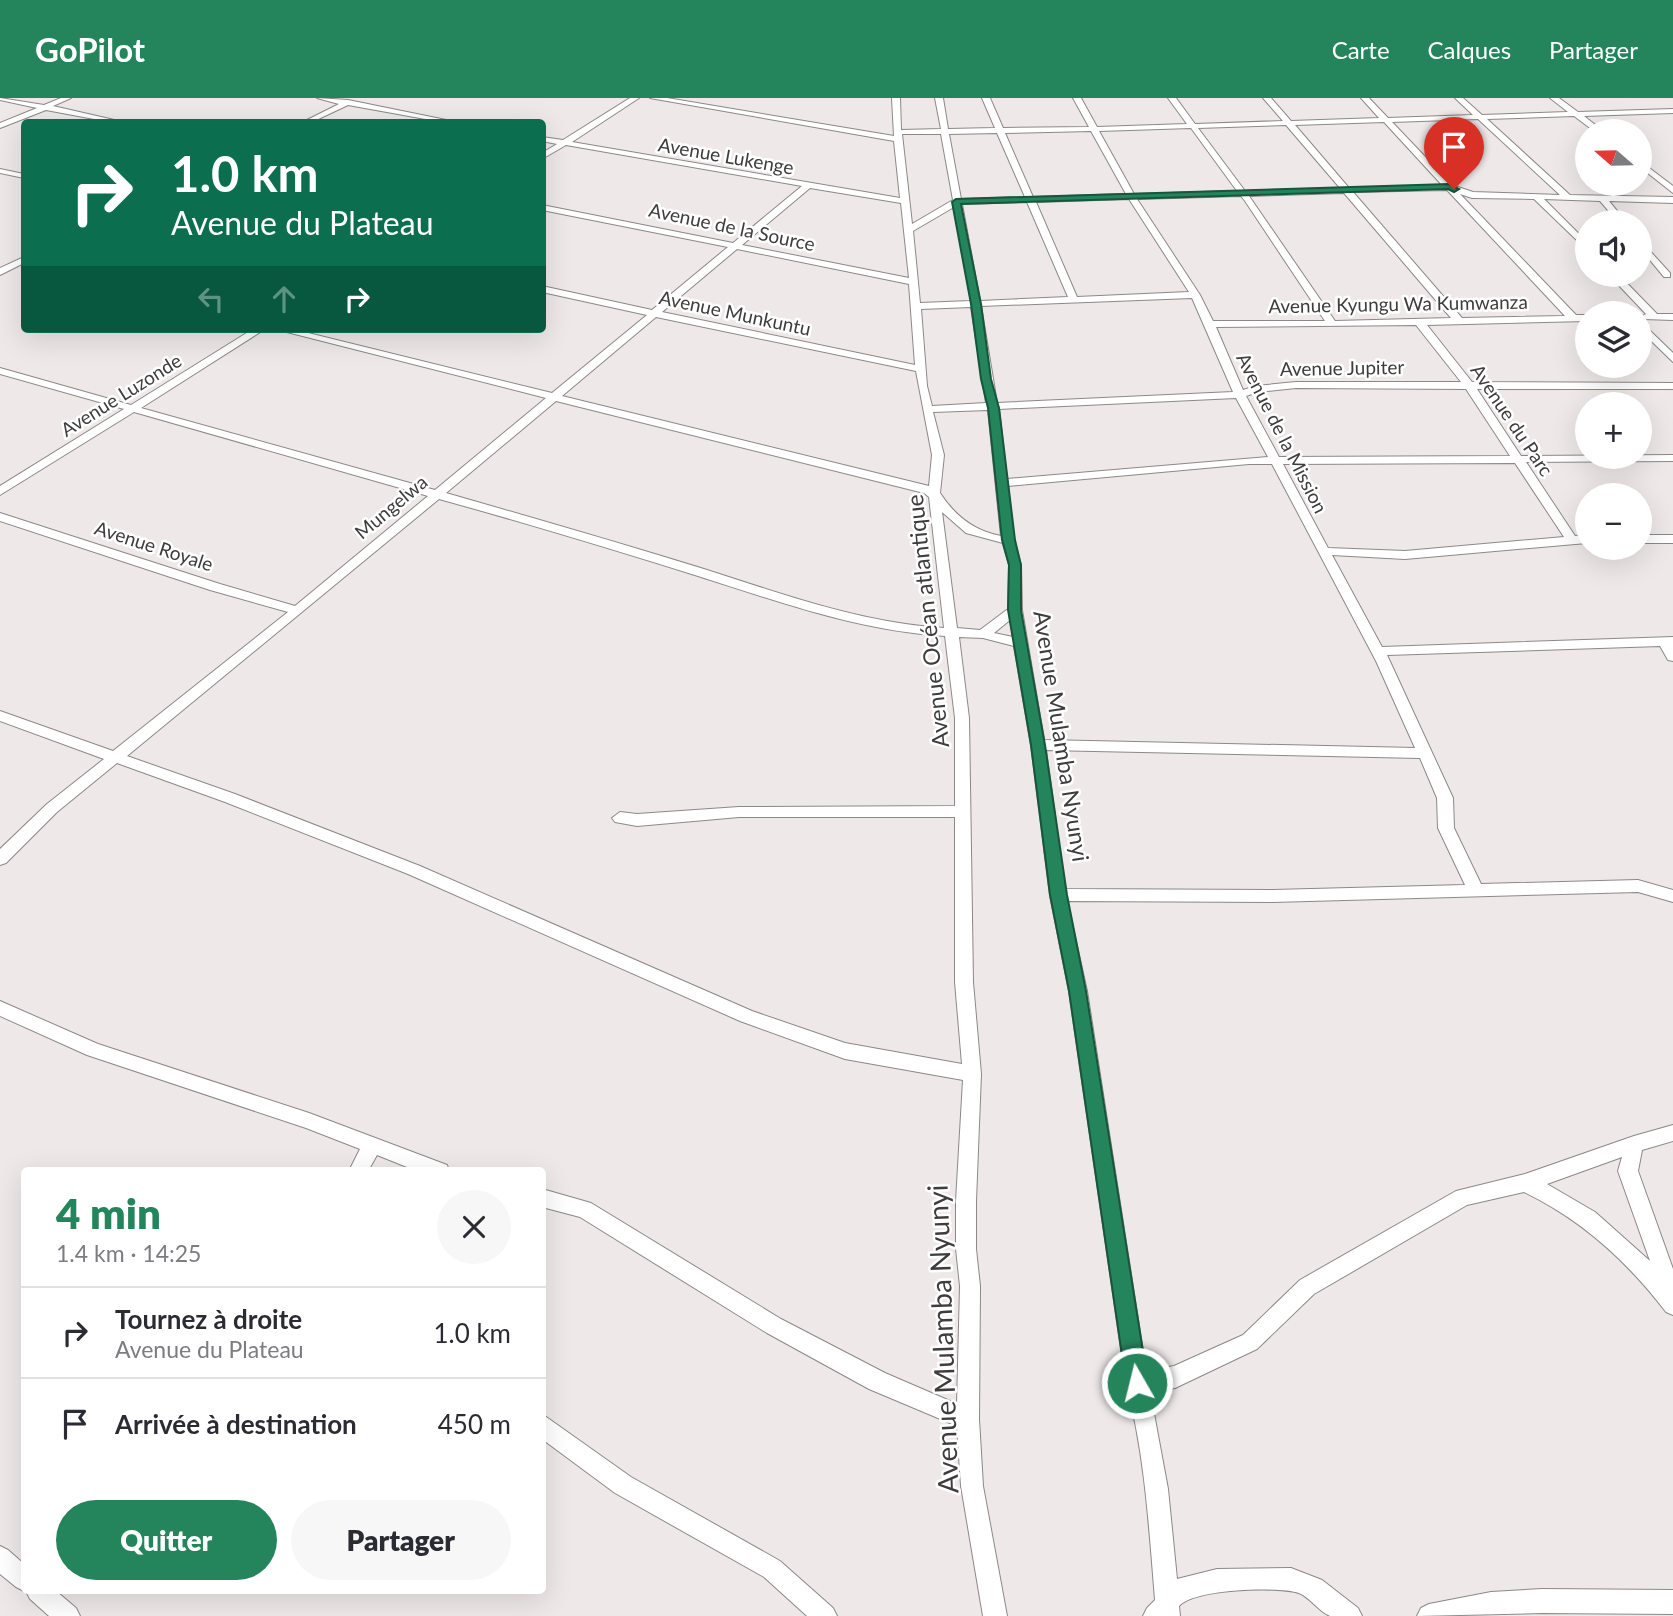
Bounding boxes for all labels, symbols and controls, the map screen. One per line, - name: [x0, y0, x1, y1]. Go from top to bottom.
- text: GoPilot: [35, 29, 145, 69]
- text: Carte: [1332, 35, 1390, 64]
- text: Calques: [1428, 35, 1511, 64]
- text: Partager: [1549, 35, 1638, 64]
- pin: [1424, 117, 1484, 189]
- north arrow: [1575, 119, 1652, 196]
- map controls: [1575, 119, 1652, 560]
- icon: arrive: [1435, 128, 1473, 166]
- street label: Avenue Lukenge: [657, 132, 796, 179]
- text: 1.0 km: [171, 144, 319, 202]
- icon: right: [56, 147, 147, 238]
- street label: Avenue de la Source: [647, 198, 817, 255]
- text: Avenue du Plateau: [171, 203, 433, 242]
- button: sound: [1575, 210, 1652, 287]
- icon: left: [192, 280, 230, 318]
- icon: ahead: [265, 280, 303, 318]
- icon: right: [338, 280, 376, 318]
- street label: Avenue Munkuntu: [657, 285, 813, 340]
- street label: Avenue Kyungu Wa Kumwanza: [1268, 290, 1528, 317]
- button: layers: [1575, 301, 1652, 378]
- street label: Avenue Luzonde: [56, 348, 185, 441]
- street label: Avenue de la Mission: [1232, 349, 1333, 517]
- street label: Avenue Jupiter: [1280, 355, 1405, 380]
- street label: Avenue du Parc: [1467, 359, 1558, 480]
- button: +: [1575, 392, 1652, 469]
- street label: Mungelwa: [350, 470, 431, 543]
- button: −: [1575, 483, 1652, 560]
- street label: Avenue Océan atlantique: [900, 493, 954, 749]
- street label: Avenue Royale: [92, 516, 216, 575]
- street label: Avenue Mulamba Nyunyi: [1028, 608, 1096, 863]
- street label: Avenue Mulamba Nyunyi: [920, 1184, 964, 1494]
- text: 4 min: [56, 1188, 161, 1238]
- button: close: [437, 1190, 511, 1264]
- text: 1.4 km · 14:25: [56, 1239, 201, 1267]
- text: Tournez à droite: [115, 1303, 302, 1335]
- icon: right: [56, 1314, 94, 1352]
- text: 1.0 km: [433, 1317, 511, 1349]
- text: Avenue du Plateau: [115, 1335, 304, 1363]
- position arrow: [1100, 1346, 1174, 1420]
- icon: arrive: [56, 1405, 94, 1443]
- text: Arrivée à destination: [115, 1408, 357, 1440]
- text: 450 m: [438, 1408, 511, 1440]
- button: Quitter: [56, 1500, 277, 1580]
- button: Partager: [291, 1500, 511, 1580]

